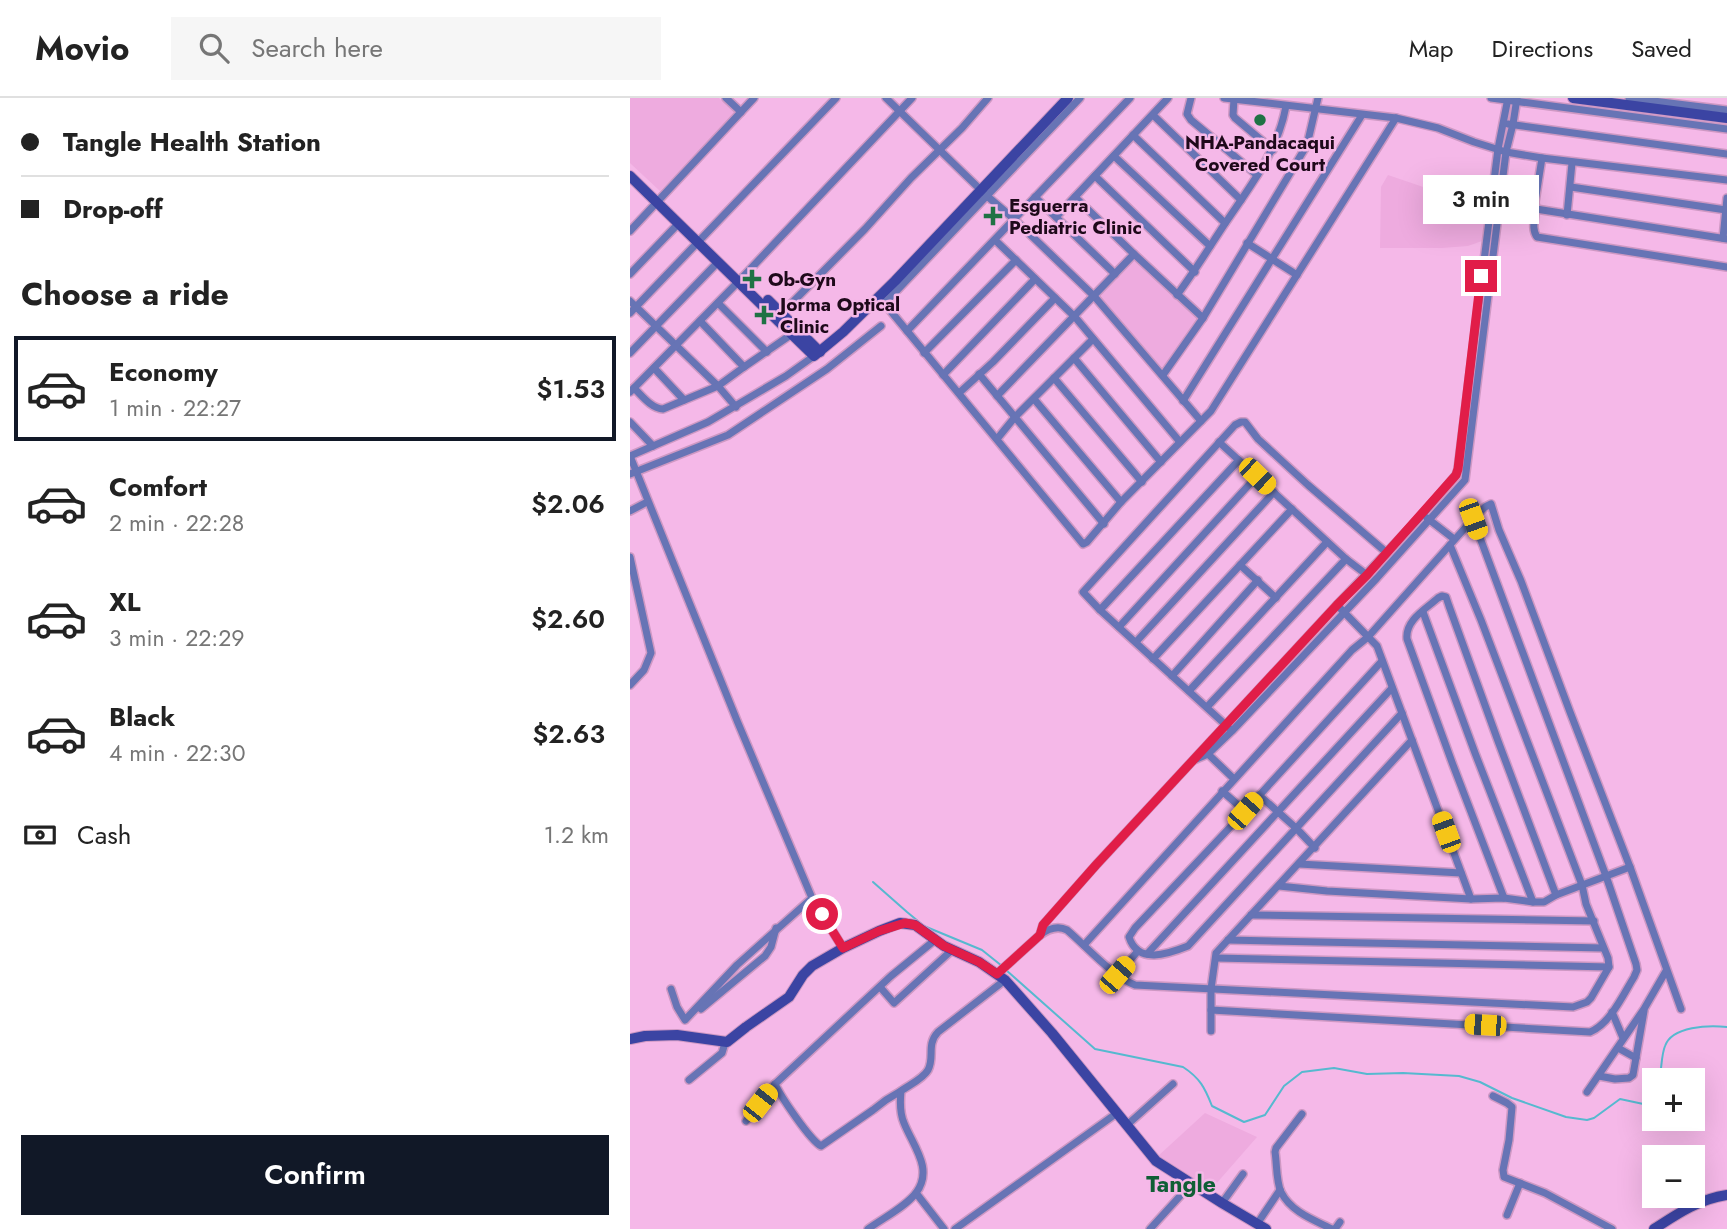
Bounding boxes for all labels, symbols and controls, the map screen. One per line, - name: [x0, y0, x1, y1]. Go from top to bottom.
- search box: [171, 17, 661, 80]
- text: Movio: [35, 25, 129, 72]
- icon: search: [195, 29, 233, 67]
- text: Search here: [251, 29, 383, 67]
- text: Map: [1409, 31, 1454, 66]
- text: Directions: [1492, 31, 1593, 66]
- text: Saved: [1631, 31, 1692, 66]
- marker: NHA-Pandacaqui Covered Court: [1252, 112, 1268, 128]
- text: Tangle Health Station: [63, 123, 321, 161]
- place label: NHA-Pandacaqui Covered Court: [1185, 129, 1335, 178]
- callout: 3 min: [1423, 174, 1539, 223]
- text: 3 min: [1452, 182, 1510, 216]
- text: Drop-off: [63, 190, 163, 228]
- place label: Esguerra Pediatric Clinic: [1009, 192, 1142, 241]
- marker: Esguerra Pediatric Clinic: [983, 206, 1003, 226]
- route end: [1465, 260, 1497, 292]
- place label: Ob-Gyn: [768, 266, 836, 293]
- marker: Ob-Gyn: [742, 269, 762, 289]
- text: Choose a ride: [21, 271, 229, 317]
- place label: Jorma Optical Clinic: [776, 291, 900, 340]
- marker: Jorma Optical Clinic: [754, 305, 774, 325]
- text: Economy: [109, 353, 218, 391]
- icon: car: [25, 357, 88, 420]
- text: $1.53: [537, 370, 605, 408]
- text: 1 min · 22:27: [109, 391, 241, 425]
- car: [1235, 454, 1280, 498]
- text: Comfort: [109, 468, 207, 506]
- icon: car: [25, 472, 88, 535]
- text: $2.06: [531, 485, 605, 523]
- car: [1456, 496, 1491, 542]
- text: 2 min · 22:28: [109, 506, 244, 540]
- text: XL: [109, 583, 141, 621]
- icon: car: [25, 587, 88, 650]
- text: $2.60: [531, 600, 605, 638]
- text: 3 min · 22:29: [109, 621, 245, 655]
- text: Black: [109, 698, 175, 736]
- icon: car: [25, 702, 88, 765]
- text: $2.63: [532, 715, 605, 753]
- text: 4 min · 22:30: [109, 736, 245, 770]
- car: [1224, 788, 1267, 834]
- car: [1429, 809, 1464, 855]
- icon: cash: [21, 816, 59, 854]
- text: Cash: [77, 816, 131, 854]
- text: 1.2 km: [544, 818, 609, 852]
- route start: [806, 898, 838, 930]
- car: [1096, 952, 1139, 998]
- car: [1464, 1013, 1507, 1037]
- map controls: [1642, 1068, 1705, 1208]
- button: +: [1642, 1068, 1705, 1131]
- car: [739, 1080, 782, 1126]
- button: Confirm: [21, 1135, 609, 1215]
- button: −: [1642, 1145, 1705, 1208]
- district label: Tangle: [1146, 1167, 1216, 1201]

